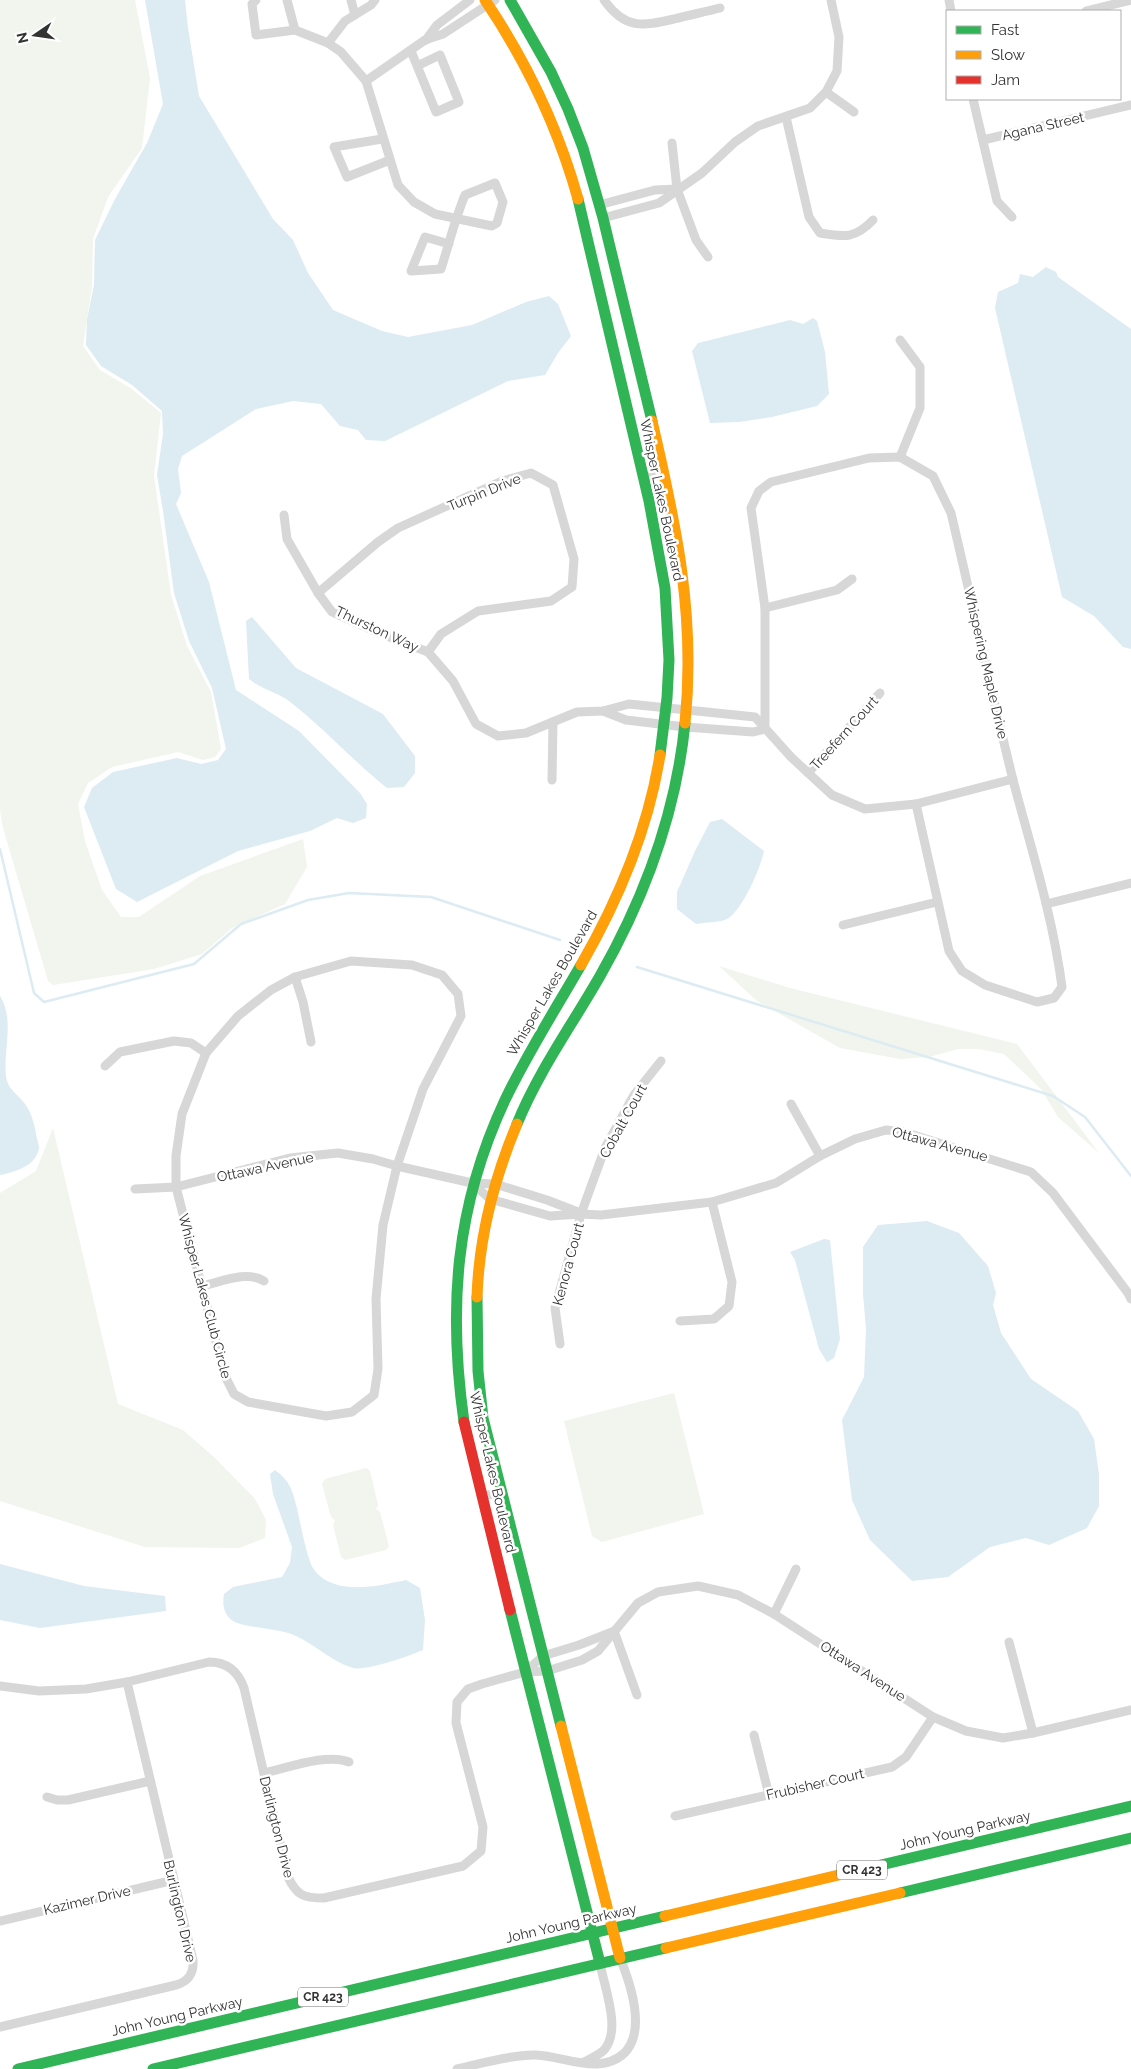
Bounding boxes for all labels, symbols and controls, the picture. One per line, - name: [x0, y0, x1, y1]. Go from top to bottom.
- north arrow: [10, 10, 60, 60]
- legend: [946, 10, 1121, 100]
- text: Fast: [991, 21, 1019, 39]
- text: N: [13, 31, 31, 45]
- text: Slow: [991, 46, 1025, 64]
- text: Jam: [991, 71, 1020, 89]
- street label: Agana Street: [1000, 109, 1086, 143]
- street label: Whisper Lakes Boulevard: [637, 418, 687, 582]
- street label: Turpin Drive: [445, 470, 523, 514]
- street label: Whispering Maple Drive: [961, 586, 1011, 740]
- street label: Thurston Way: [333, 603, 421, 655]
- street label: Treefern Court: [807, 693, 881, 773]
- street label: Whisper Lakes Boulevard: [504, 907, 600, 1059]
- street label: Cobalt Court: [596, 1081, 650, 1161]
- street label: Ottawa Avenue: [890, 1124, 990, 1164]
- street label: Ottawa Avenue: [215, 1149, 315, 1185]
- street label: Whisper Lakes Club Circle: [175, 1212, 235, 1380]
- street label: Kenora Court: [549, 1220, 587, 1307]
- street label: Whisper Lakes Boulevard: [467, 1390, 519, 1554]
- street label: Ottawa Avenue: [817, 1637, 909, 1705]
- street label: Frubisher Court: [765, 1765, 866, 1803]
- street label: Darlington Drive: [257, 1775, 297, 1879]
- street label: John Young Parkway: [898, 1807, 1032, 1853]
- street label: Burlington Drive: [160, 1858, 200, 1964]
- road number: CR 423: [837, 1860, 887, 1880]
- street label: Kazimer Drive: [42, 1882, 132, 1918]
- street label: John Young Parkway: [504, 1900, 638, 1946]
- road number: CR 423: [298, 1988, 348, 2006]
- street label: John Young Parkway: [110, 1993, 244, 2039]

